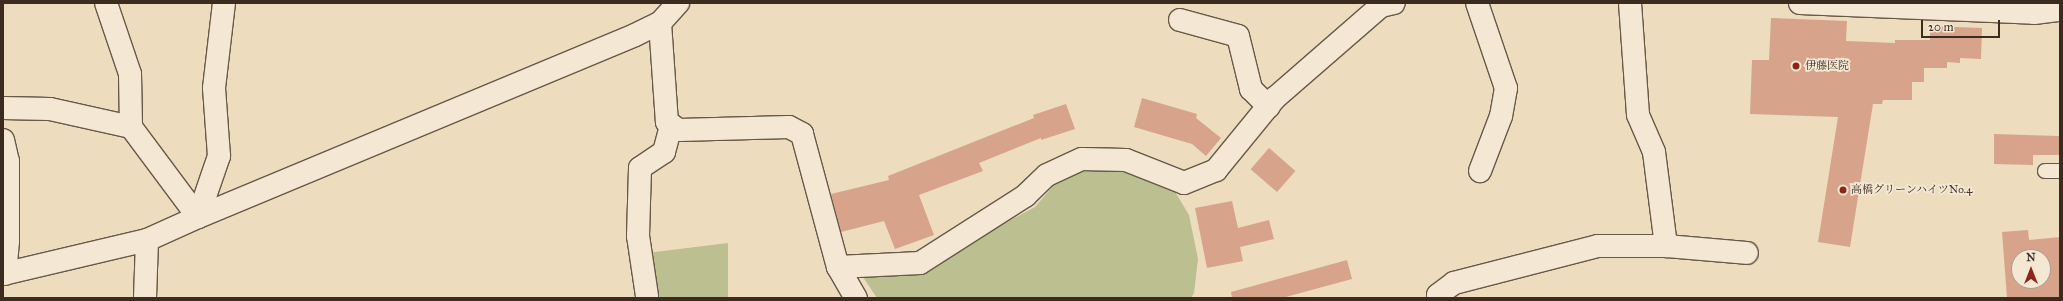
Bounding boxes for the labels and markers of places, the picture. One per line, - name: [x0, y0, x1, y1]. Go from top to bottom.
- place label: 伊藤医院: [1805, 59, 1849, 73]
- marker: 伊藤医院: [1790, 60, 1802, 72]
- place label: 高橋グリーンハイツNo.4: [1851, 183, 1973, 197]
- marker: 高橋グリーンハイツNo.4: [1838, 185, 1848, 195]

